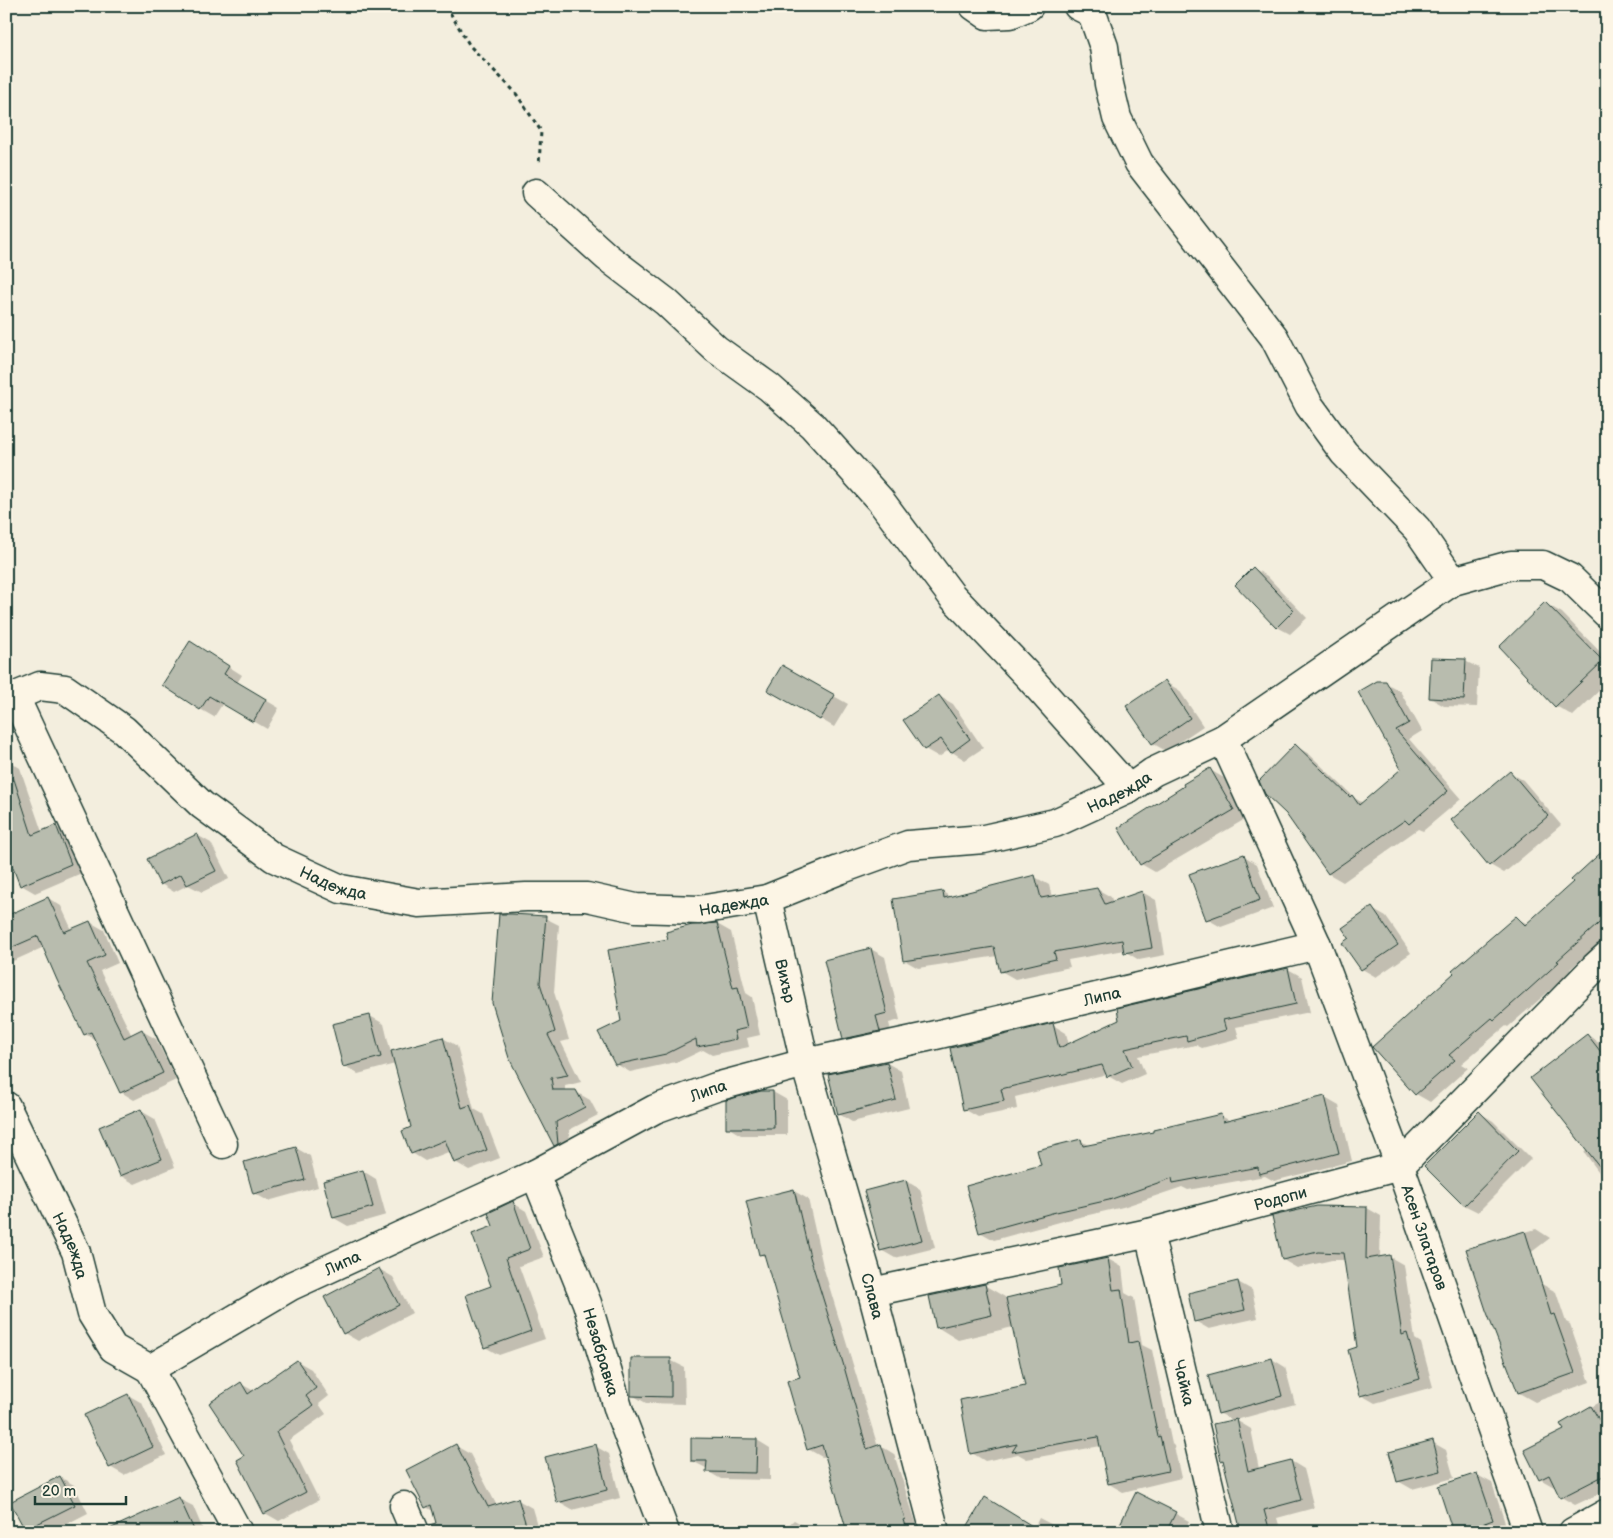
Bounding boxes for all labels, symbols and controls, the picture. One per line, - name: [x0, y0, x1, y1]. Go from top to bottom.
- street label: Надежда: [1084, 768, 1156, 818]
- street label: Надежда: [296, 863, 368, 905]
- street label: Надежда: [698, 891, 771, 921]
- street label: Вихър: [770, 957, 799, 1005]
- street label: Липа: [1081, 983, 1123, 1011]
- street label: Липа: [687, 1076, 730, 1107]
- street label: Асен Златаров: [1396, 1182, 1451, 1293]
- street label: Родопи: [1252, 1183, 1309, 1216]
- street label: Надежда: [47, 1210, 91, 1282]
- street label: Липа: [321, 1247, 365, 1281]
- street label: Слава: [856, 1271, 887, 1322]
- street label: Незабравка: [578, 1306, 622, 1399]
- street label: Чайка: [1168, 1358, 1198, 1409]
- scale bar: [35, 1473, 126, 1505]
- text: 20 m: [42, 1482, 76, 1501]

